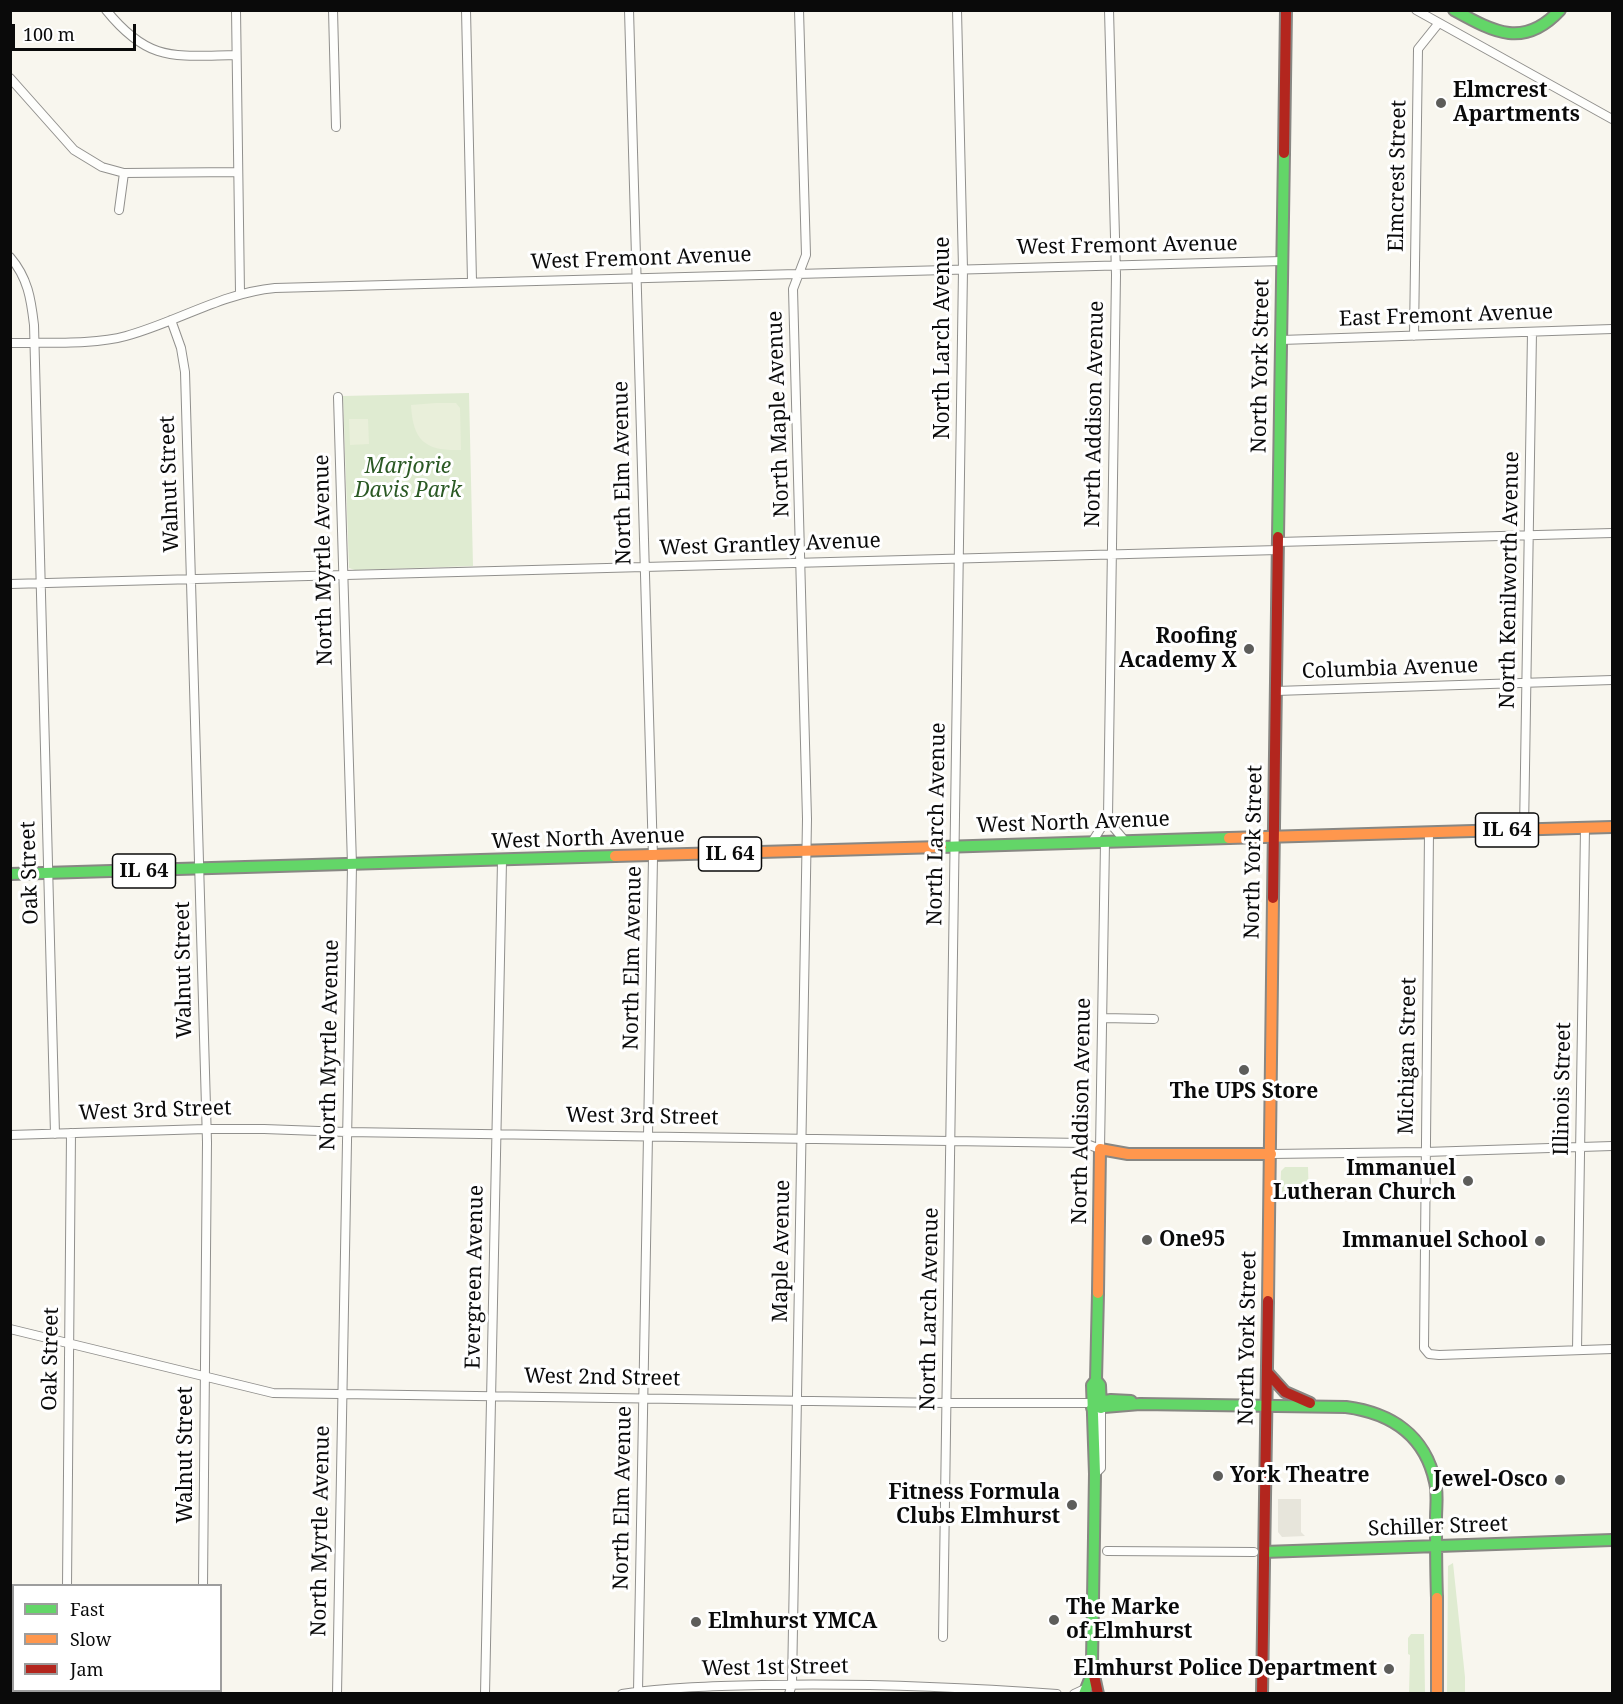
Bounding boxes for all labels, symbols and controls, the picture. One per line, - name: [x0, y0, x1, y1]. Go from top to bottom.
- scale bar: [15, 12, 140, 50]
- text: 100 m: [23, 22, 75, 46]
- place label: Elmcrest Apartments: [1453, 78, 1580, 128]
- marker: Elmcrest Apartments: [1434, 96, 1448, 110]
- street label: Elmcrest Street: [1384, 100, 1412, 252]
- street label: West Fremont Avenue: [1016, 231, 1238, 261]
- street label: North Larch Avenue: [930, 236, 956, 440]
- street label: West Fremont Avenue: [530, 243, 752, 275]
- street label: North York Street: [1247, 279, 1275, 453]
- street label: North Addison Avenue: [1080, 300, 1110, 528]
- street label: East Fremont Avenue: [1339, 300, 1553, 332]
- street label: North Maple Avenue: [763, 310, 795, 518]
- street label: North Elm Avenue: [609, 381, 637, 565]
- street label: Walnut Street: [155, 415, 185, 553]
- street label: North Kenilworth Avenue: [1495, 451, 1525, 709]
- street label: North Myrtle Avenue: [310, 454, 338, 666]
- park label: Marjorie Davis Park: [354, 454, 462, 504]
- street label: West Grantley Avenue: [659, 529, 881, 561]
- place label: Roofing Academy X: [1119, 624, 1237, 674]
- marker: Roofing Academy X: [1242, 642, 1256, 656]
- street label: Columbia Avenue: [1301, 653, 1479, 685]
- street label: North Larch Avenue: [923, 722, 951, 926]
- street label: North York Street: [1240, 765, 1268, 939]
- street label: West North Avenue: [976, 807, 1170, 839]
- road number: IL 64: [1476, 813, 1538, 847]
- street label: Oak Street: [16, 821, 44, 925]
- street label: West North Avenue: [491, 823, 685, 855]
- road number: IL 64: [698, 837, 762, 871]
- road number: IL 64: [112, 854, 176, 888]
- street label: North Elm Avenue: [619, 866, 647, 1050]
- street label: Walnut Street: [170, 901, 198, 1039]
- street label: North Myrtle Avenue: [316, 939, 344, 1151]
- street label: Michigan Street: [1394, 977, 1422, 1135]
- street label: North Addison Avenue: [1067, 997, 1097, 1225]
- street label: Illinois Street: [1549, 1022, 1577, 1156]
- marker: The UPS Store: [1237, 1063, 1251, 1077]
- place label: The UPS Store: [1170, 1079, 1318, 1105]
- street label: West 3rd Street: [78, 1096, 232, 1126]
- street label: West 3rd Street: [565, 1103, 719, 1131]
- place label: Immanuel Lutheran Church: [1273, 1156, 1456, 1206]
- marker: Immanuel Lutheran Church: [1461, 1174, 1475, 1188]
- street label: Maple Avenue: [768, 1179, 796, 1323]
- street label: Evergreen Avenue: [461, 1185, 489, 1369]
- street label: North Larch Avenue: [916, 1207, 944, 1411]
- place label: One95: [1159, 1227, 1225, 1253]
- place label: Immanuel School: [1342, 1228, 1528, 1254]
- marker: One95: [1140, 1233, 1154, 1247]
- marker: Immanuel School: [1533, 1234, 1547, 1248]
- street label: North York Street: [1234, 1251, 1262, 1425]
- street label: Oak Street: [37, 1307, 65, 1411]
- street label: West 2nd Street: [524, 1364, 680, 1392]
- street label: Walnut Street: [173, 1386, 199, 1524]
- street label: North Elm Avenue: [609, 1406, 637, 1590]
- street label: North Myrtle Avenue: [307, 1425, 335, 1637]
- place label: York Theatre: [1230, 1463, 1370, 1489]
- place label: Jewel-Osco: [1433, 1467, 1548, 1493]
- marker: York Theatre: [1211, 1469, 1225, 1483]
- marker: Jewel-Osco: [1553, 1473, 1567, 1487]
- place label: Fitness Formula Clubs Elmhurst: [889, 1480, 1060, 1530]
- marker: Fitness Formula Clubs Elmhurst: [1065, 1498, 1079, 1512]
- street label: Schiller Street: [1368, 1512, 1508, 1542]
- legend: [12, 1584, 222, 1692]
- place label: The Marke of Elmhurst: [1066, 1595, 1192, 1645]
- text: Fast: [70, 1597, 105, 1621]
- place label: Elmhurst YMCA: [708, 1609, 877, 1635]
- marker: The Marke of Elmhurst: [1047, 1613, 1061, 1627]
- marker: Elmhurst YMCA: [689, 1615, 703, 1629]
- text: Slow: [70, 1627, 111, 1651]
- street label: West 1st Street: [701, 1654, 849, 1682]
- place label: Elmhurst Police Department: [1074, 1656, 1377, 1682]
- text: Jam: [70, 1657, 104, 1681]
- marker: Elmhurst Police Department: [1382, 1662, 1396, 1676]

